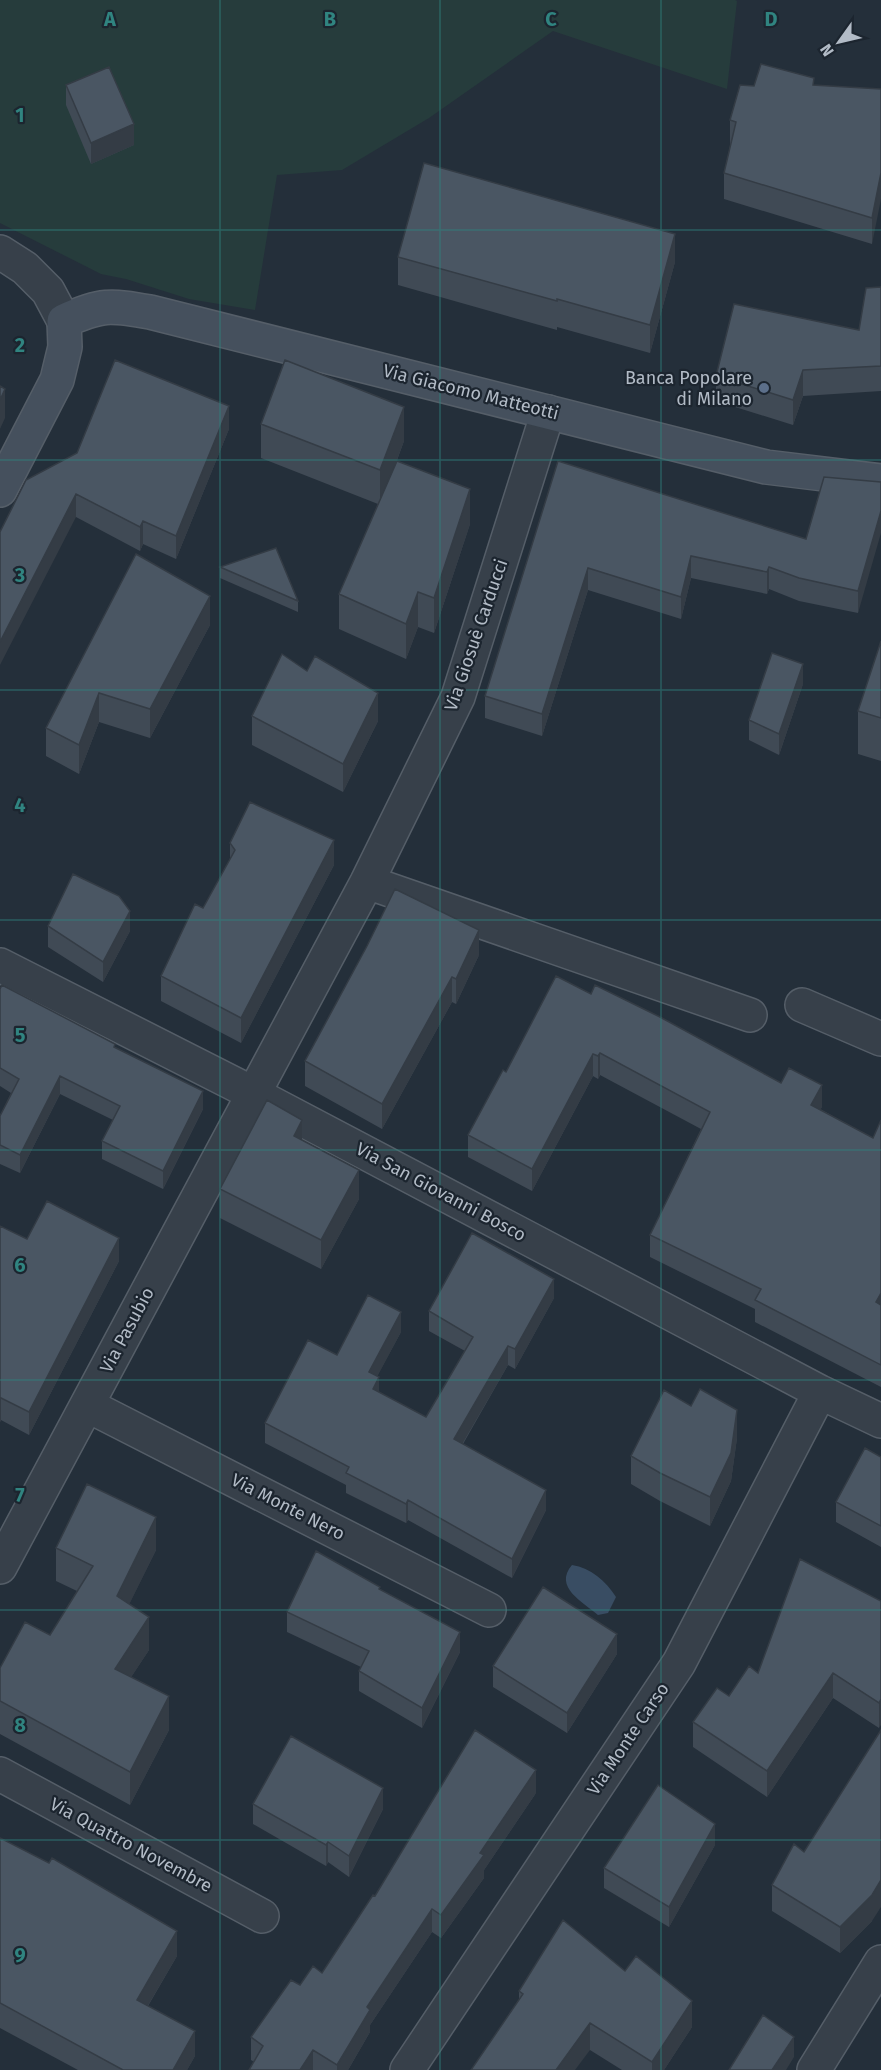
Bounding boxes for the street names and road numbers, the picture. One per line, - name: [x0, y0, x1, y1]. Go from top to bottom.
- street label: Via Giacomo Matteotti: [381, 360, 561, 424]
- street label: Via Giosuè Carducci: [440, 556, 512, 714]
- street label: Via San Giovanni Bosco: [352, 1138, 530, 1246]
- street label: Via Pasubio: [95, 1283, 159, 1377]
- street label: Via Monte Nero: [228, 1469, 348, 1545]
- street label: Via Monte Carso: [582, 1679, 674, 1799]
- street label: Via Quattro Novembre: [46, 1793, 216, 1897]

